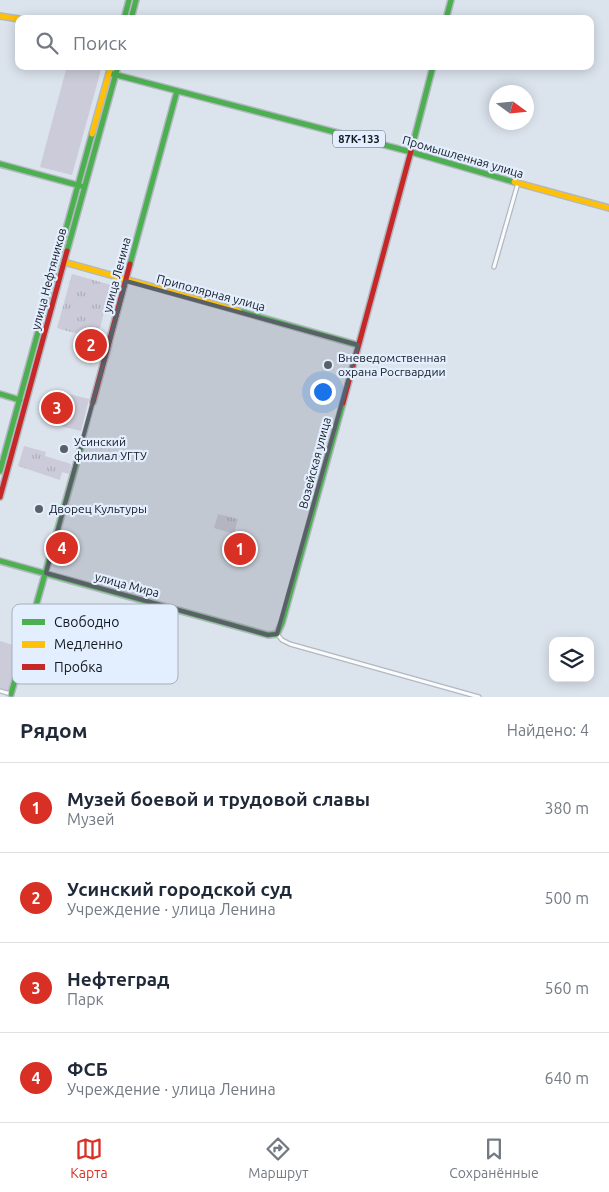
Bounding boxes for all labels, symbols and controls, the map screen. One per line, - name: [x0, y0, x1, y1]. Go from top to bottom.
- search box: [15, 15, 594, 70]
- icon: search: [33, 29, 61, 57]
- text: Поиск: [73, 32, 127, 54]
- north arrow: [489, 85, 534, 130]
- road number: 87К-133: [333, 130, 385, 148]
- street label: Промышленная улица: [401, 133, 525, 180]
- street label: улица Нефтяников: [29, 226, 68, 331]
- street label: улица Ленина: [100, 236, 133, 314]
- street label: Приполярная улица: [155, 272, 267, 313]
- pin: 2: [75, 326, 107, 364]
- place label: Вневедомственная охрана Росгвардии: [338, 351, 446, 378]
- marker: Вневедомственная охрана Росгвардии: [322, 359, 334, 371]
- your location: [310, 379, 336, 405]
- pin: 3: [41, 389, 73, 427]
- street label: Возейская улица: [296, 416, 333, 510]
- place label: Усинский филиал УГТУ: [74, 435, 147, 462]
- marker: Усинский филиал УГТУ: [58, 443, 70, 455]
- place label: Дворец Культуры: [49, 502, 147, 515]
- marker: Дворец Культуры: [33, 503, 45, 515]
- pin: 4: [46, 529, 78, 567]
- pin: 1: [224, 530, 256, 568]
- street label: улица Мира: [93, 570, 161, 599]
- legend: [12, 604, 178, 684]
- text: Свободно: [54, 614, 119, 630]
- text: Медленно: [54, 636, 123, 652]
- map controls: [549, 637, 594, 682]
- button: layers: [549, 637, 594, 682]
- text: Пробка: [54, 659, 103, 675]
- text: Рядом: [20, 718, 88, 742]
- text: Найдено: 4: [507, 721, 589, 739]
- text: Музей боевой и трудовой славы: [67, 788, 370, 810]
- text: 1: [31, 799, 41, 817]
- text: 380 m: [544, 799, 589, 817]
- text: Музей: [67, 810, 115, 828]
- text: Усинский городской суд: [67, 878, 292, 900]
- text: 2: [31, 889, 41, 907]
- text: 500 m: [544, 889, 589, 907]
- text: Учреждение · улица Ленина: [67, 900, 276, 918]
- text: Нефтеград: [67, 968, 170, 990]
- text: 3: [31, 979, 41, 997]
- text: 560 m: [544, 979, 589, 997]
- text: Парк: [67, 990, 104, 1008]
- text: ФСБ: [67, 1058, 108, 1080]
- text: 4: [31, 1069, 41, 1087]
- text: 640 m: [544, 1069, 589, 1087]
- text: Учреждение · улица Ленина: [67, 1080, 276, 1098]
- tab: Карта: [70, 1135, 108, 1181]
- tab: Маршрут: [248, 1135, 309, 1181]
- tab: Сохранённые: [449, 1135, 539, 1181]

